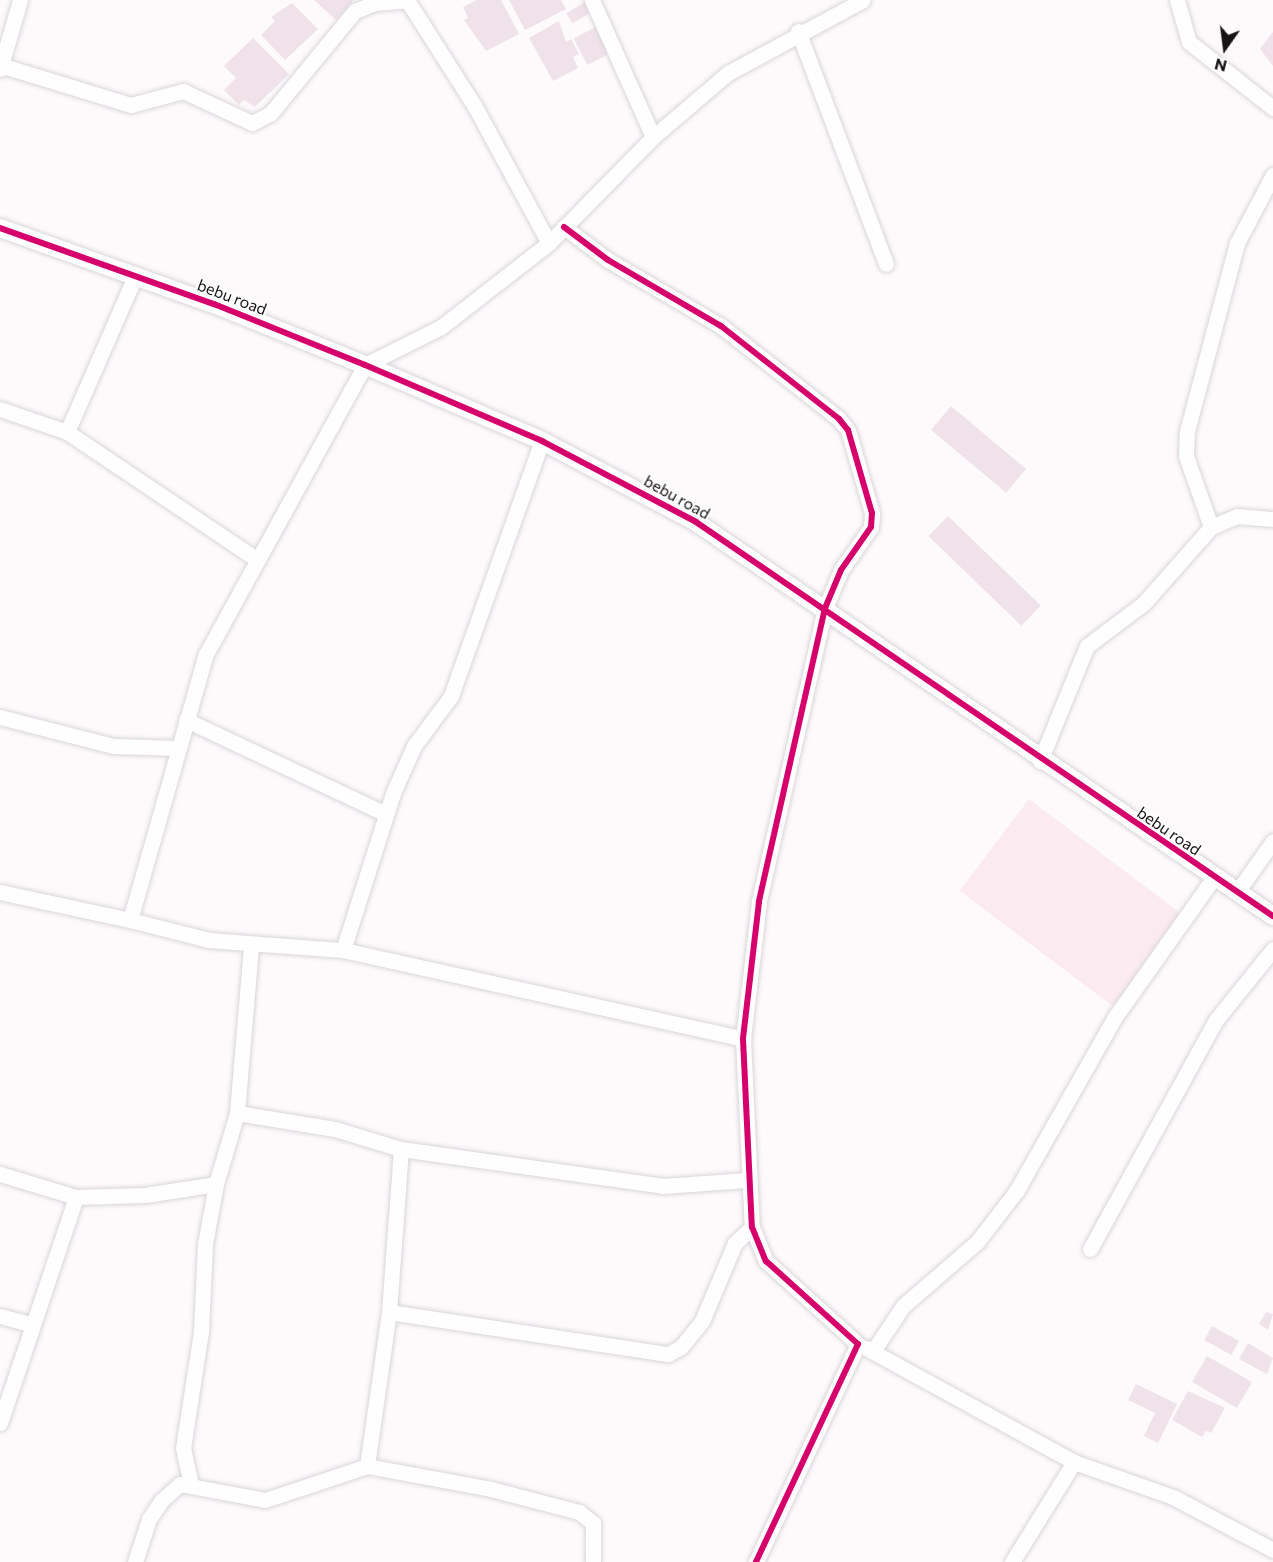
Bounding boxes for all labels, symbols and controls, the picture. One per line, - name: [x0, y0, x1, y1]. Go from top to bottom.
- north arrow: [1195, 18, 1255, 78]
- text: N: [1212, 55, 1229, 77]
- street label: bebu road: [195, 275, 269, 319]
- street label: bebu road: [641, 471, 713, 523]
- street label: bebu road: [1134, 803, 1204, 859]

